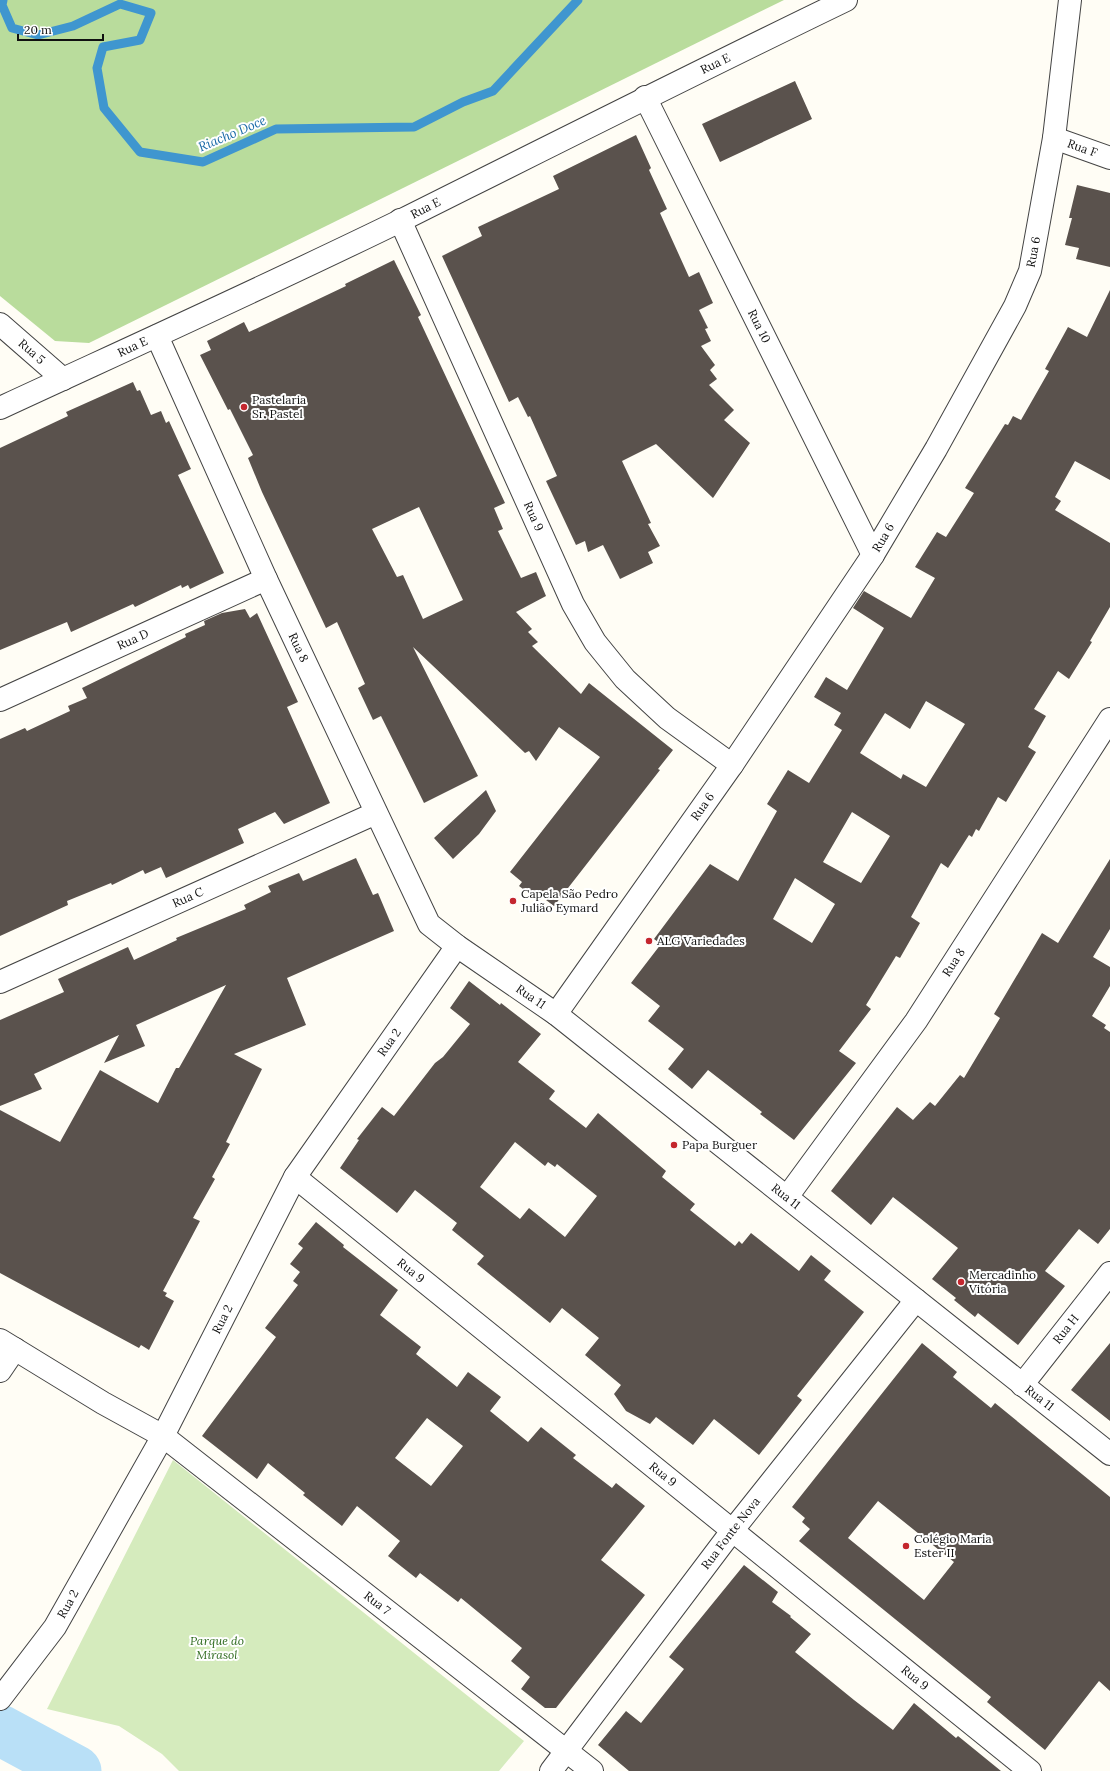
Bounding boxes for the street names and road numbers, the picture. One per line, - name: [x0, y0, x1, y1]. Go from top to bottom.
- street label: Rua E: [698, 50, 733, 77]
- street label: Rua F: [1065, 135, 1100, 160]
- street label: Rua E: [408, 194, 443, 222]
- street label: Rua 6: [1023, 235, 1043, 268]
- street label: Rua 10: [745, 307, 774, 345]
- street label: Rua E: [115, 333, 150, 360]
- street label: Rua 5: [16, 336, 48, 367]
- street label: Rua 9: [521, 499, 547, 533]
- street label: Rua 6: [868, 520, 897, 555]
- street label: Rua D: [115, 625, 151, 653]
- street label: Rua 8: [285, 630, 312, 665]
- street label: Rua 6: [687, 789, 717, 823]
- street label: Rua C: [170, 883, 206, 911]
- street label: Rua 8: [939, 945, 968, 979]
- street label: Rua 11: [513, 981, 549, 1012]
- street label: Rua 2: [374, 1025, 404, 1059]
- street label: Rua 11: [769, 1180, 804, 1212]
- street label: Rua 9: [394, 1255, 428, 1286]
- street label: Rua 2: [208, 1302, 236, 1336]
- street label: Rua H: [1049, 1311, 1082, 1347]
- street label: Rua 11: [1022, 1382, 1057, 1414]
- street label: Rua 9: [646, 1458, 680, 1490]
- street label: Rua Fonte Nova: [698, 1494, 763, 1572]
- street label: Rua 2: [54, 1587, 82, 1621]
- street label: Rua 7: [361, 1588, 394, 1618]
- street label: Rua 9: [898, 1662, 932, 1693]

